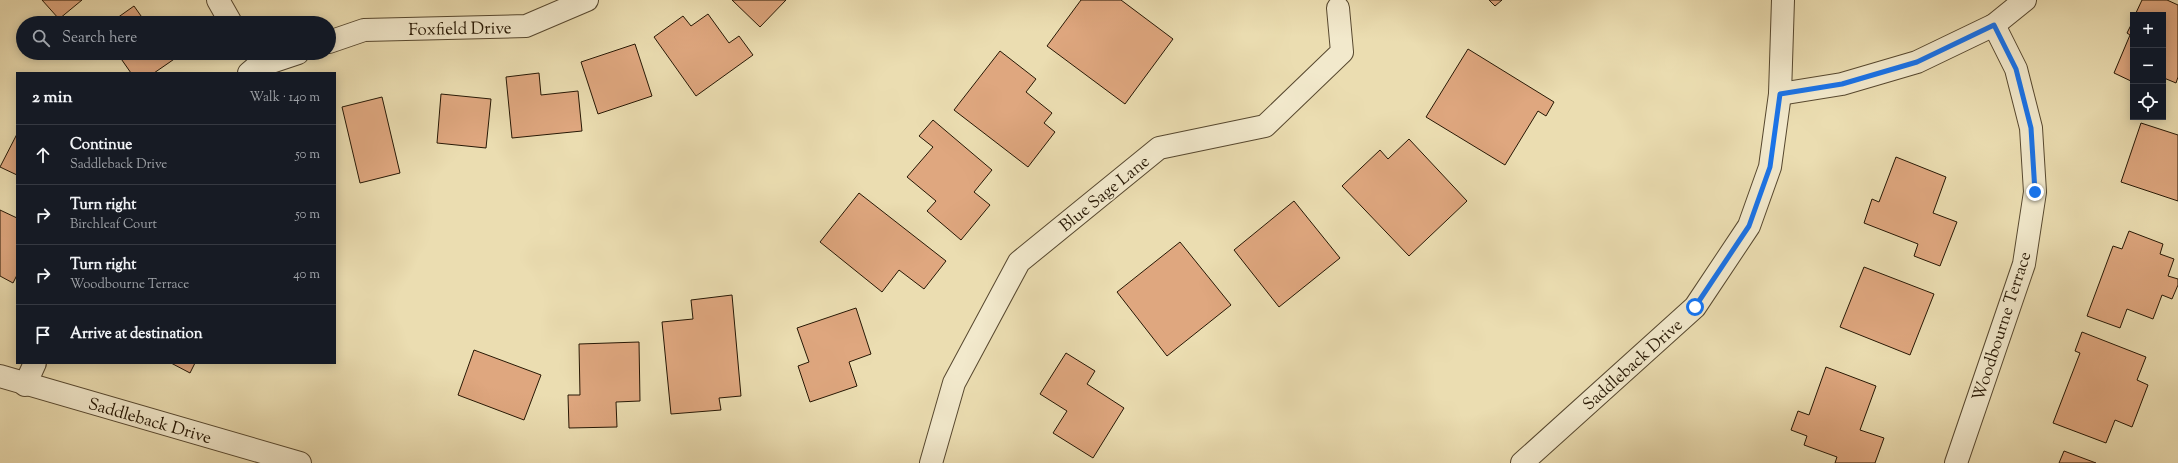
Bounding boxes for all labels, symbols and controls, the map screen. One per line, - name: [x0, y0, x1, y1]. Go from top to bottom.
- map controls: [2130, 12, 2166, 120]
- button: +: [2130, 12, 2166, 48]
- search box: [16, 16, 336, 60]
- street label: Foxfield Drive: [408, 17, 512, 43]
- icon: search: [30, 27, 52, 49]
- text: Search here: [62, 28, 137, 49]
- button: −: [2130, 48, 2166, 84]
- button: locate: [2130, 84, 2166, 120]
- text: 2 min: [32, 86, 73, 110]
- text: Walk · 140 m: [249, 89, 320, 107]
- text: Continue: [70, 135, 132, 156]
- icon: ahead: [32, 144, 54, 166]
- text: 50 m: [295, 146, 320, 164]
- street label: Blue Sage Lane: [1055, 151, 1156, 238]
- text: Saddleback Drive: [70, 156, 167, 174]
- route end: [2026, 183, 2044, 201]
- text: Turn right: [70, 195, 136, 216]
- icon: right: [32, 204, 54, 226]
- text: 50 m: [295, 206, 320, 224]
- text: Birchleaf Court: [70, 216, 157, 234]
- street label: Woodbourne Terrace: [1967, 249, 2038, 405]
- text: Turn right: [70, 255, 136, 276]
- icon: right: [32, 264, 54, 286]
- text: 40 m: [293, 266, 320, 284]
- text: Woodbourne Terrace: [70, 276, 189, 294]
- route start: [1686, 298, 1704, 316]
- street label: Saddleback Drive: [1578, 314, 1689, 417]
- icon: arrive: [32, 324, 54, 346]
- text: Arrive at destination: [70, 324, 203, 345]
- street label: Saddleback Drive: [85, 393, 214, 451]

